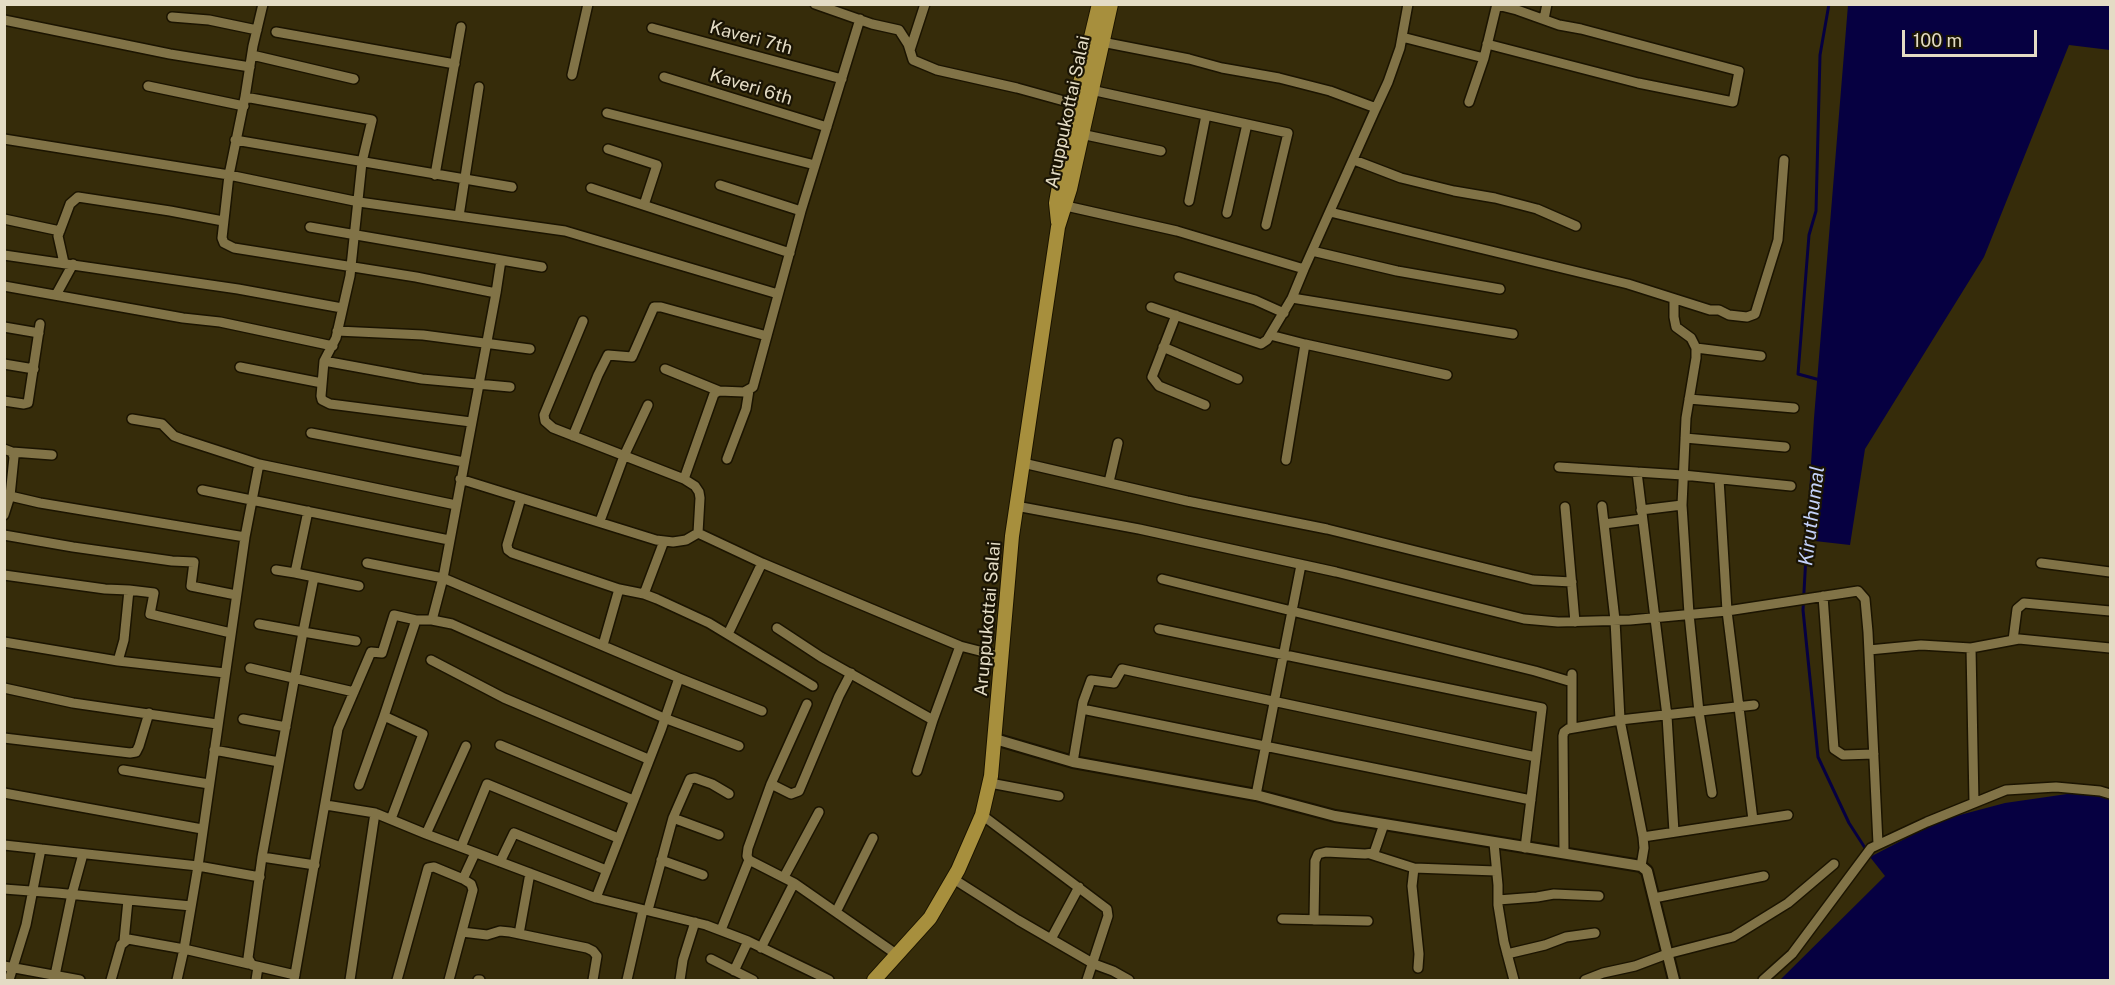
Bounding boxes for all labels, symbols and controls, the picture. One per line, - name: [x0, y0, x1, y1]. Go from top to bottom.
- street label: Kaveri 7th: [707, 17, 795, 59]
- scale bar: [1905, 18, 2040, 56]
- text: 100 m: [1913, 30, 1962, 51]
- street label: Aruppukottai Salai: [1041, 34, 1095, 190]
- street label: Kaveri 6th: [707, 64, 795, 110]
- water label: Kiruthumal: [1794, 465, 1830, 567]
- street label: Aruppukottai Salai: [970, 541, 1006, 697]

